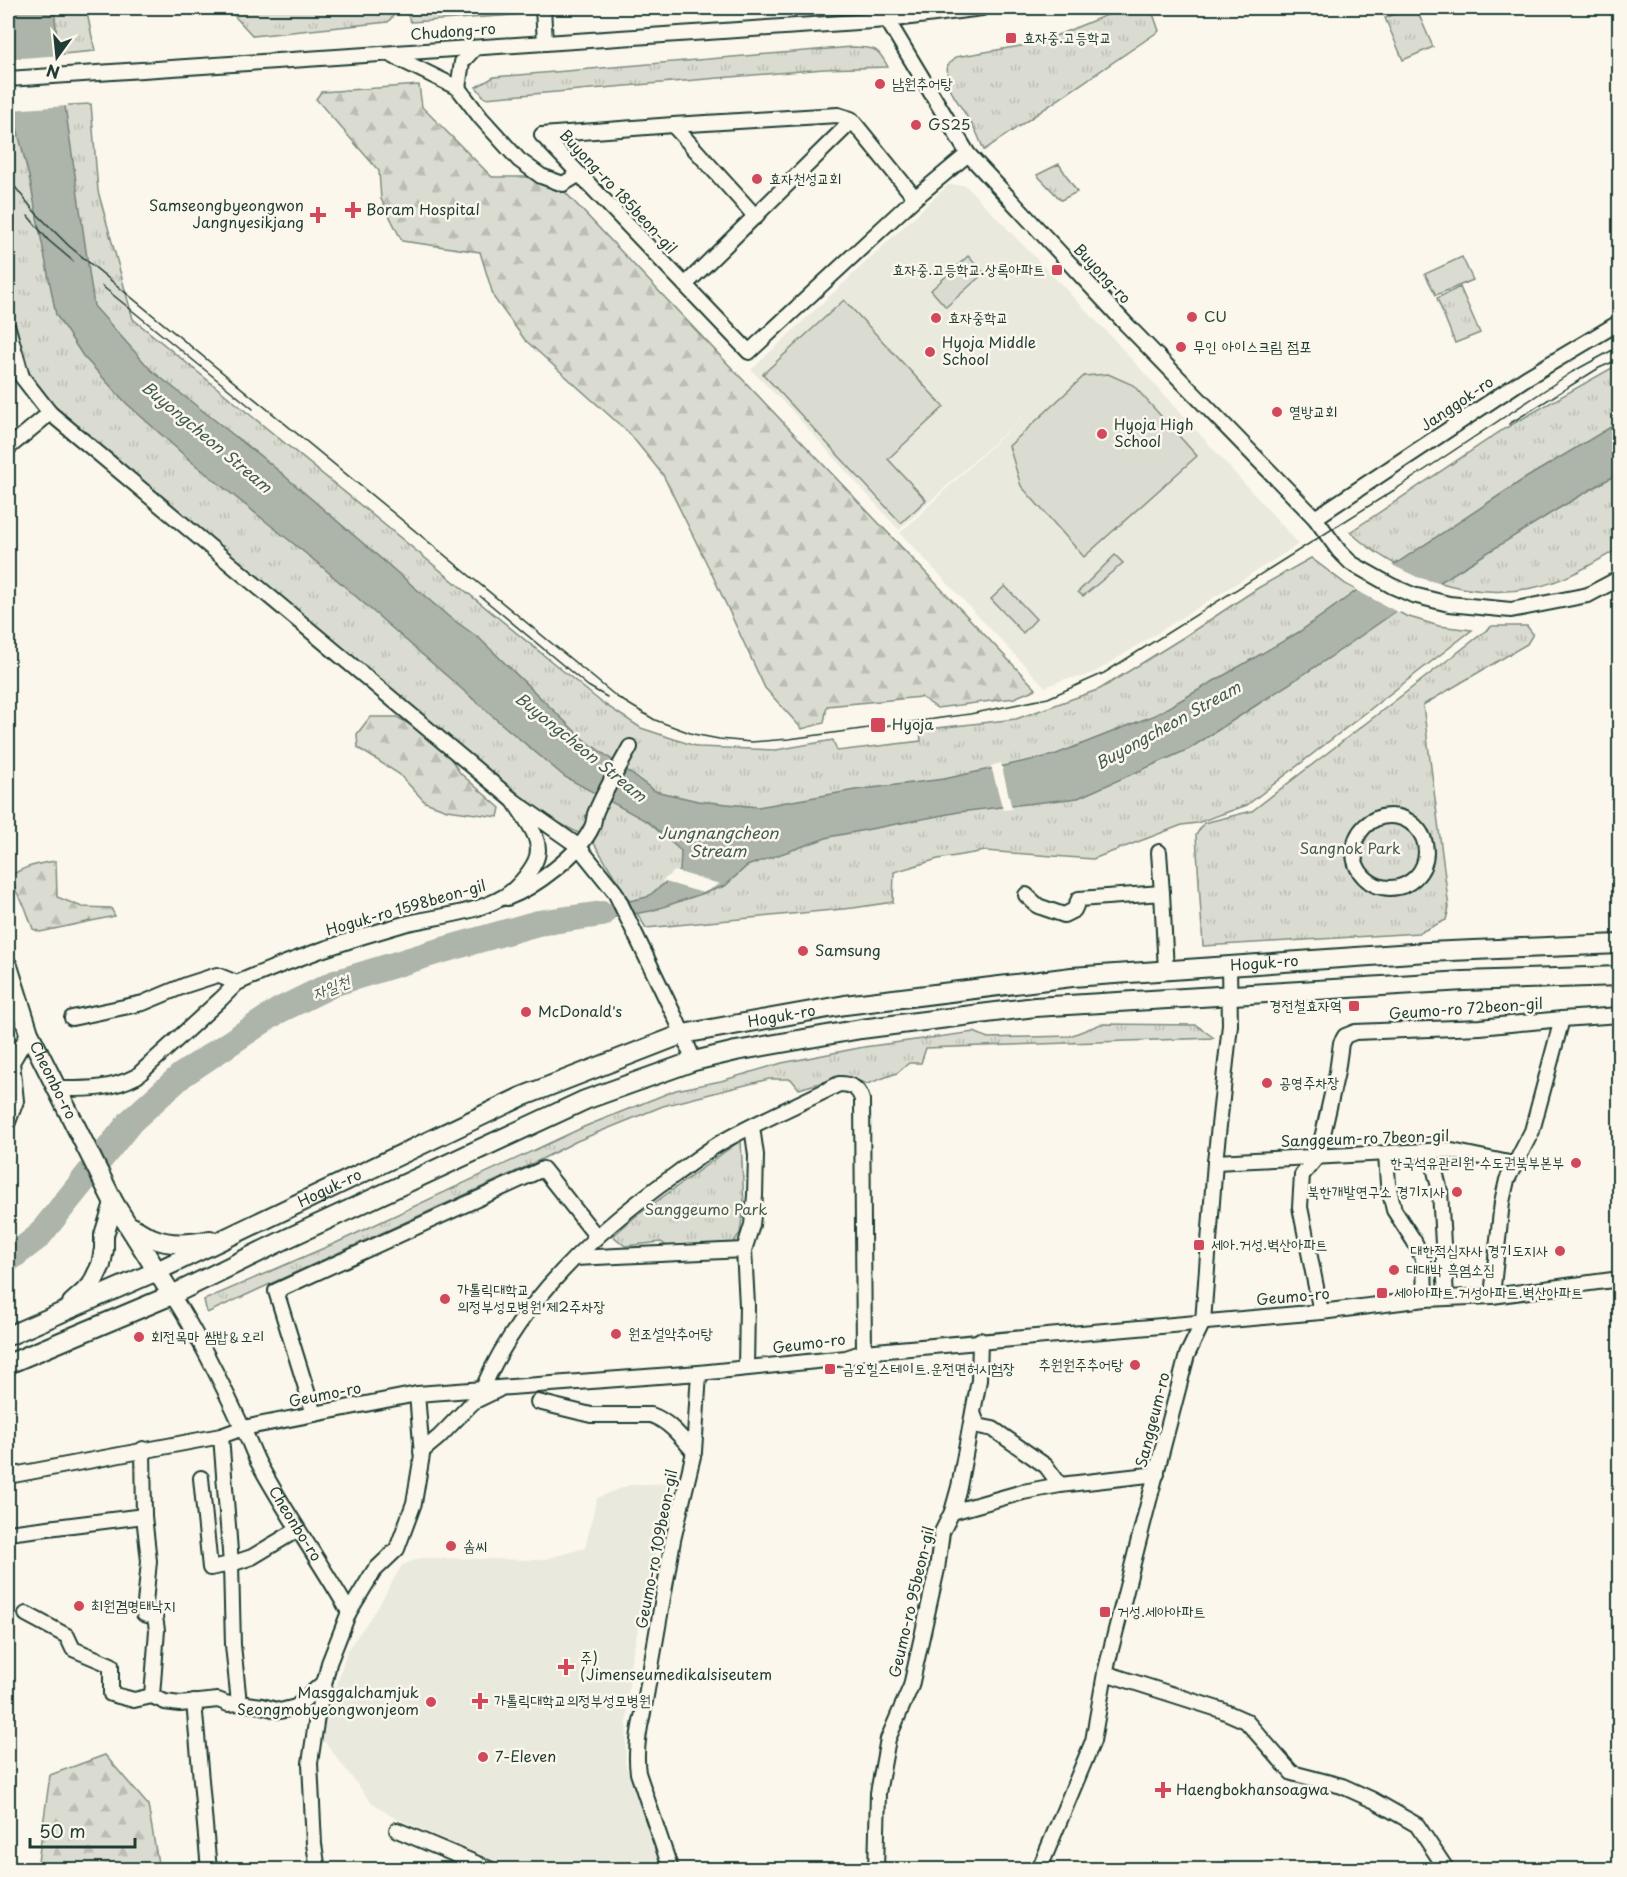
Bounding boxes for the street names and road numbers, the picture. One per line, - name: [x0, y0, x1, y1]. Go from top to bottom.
- street label: Chudong-ro: [409, 16, 496, 45]
- street label: Buyong-ro 185beon-gil: [555, 124, 683, 258]
- street label: Buyong-ro: [1069, 238, 1137, 308]
- street label: Janggok-ro: [1415, 370, 1497, 436]
- street label: Hoguk-ro 1598beon-gil: [323, 873, 488, 940]
- street label: Hoguk-ro: [1229, 948, 1299, 976]
- street label: Geumo-ro 72beon-gil: [1388, 991, 1544, 1024]
- street label: Hoguk-ro: [746, 998, 817, 1032]
- street label: Cheonbo-ro: [25, 1036, 83, 1123]
- street label: Sanggeum-ro 7beon-gil: [1280, 1123, 1450, 1152]
- street label: Hoguk-ro: [293, 1162, 365, 1212]
- street label: Geumo-ro: [1255, 1281, 1330, 1310]
- street label: Geumo-ro: [771, 1327, 847, 1358]
- street label: Sanggeum-ro: [1129, 1370, 1175, 1470]
- street label: Geumo-ro: [286, 1375, 363, 1412]
- street label: Geumo-ro 109beon-gil: [629, 1467, 682, 1630]
- street label: Cheonbo-ro: [264, 1481, 328, 1565]
- street label: Geumo-ro 95beon-gil: [882, 1524, 939, 1680]

